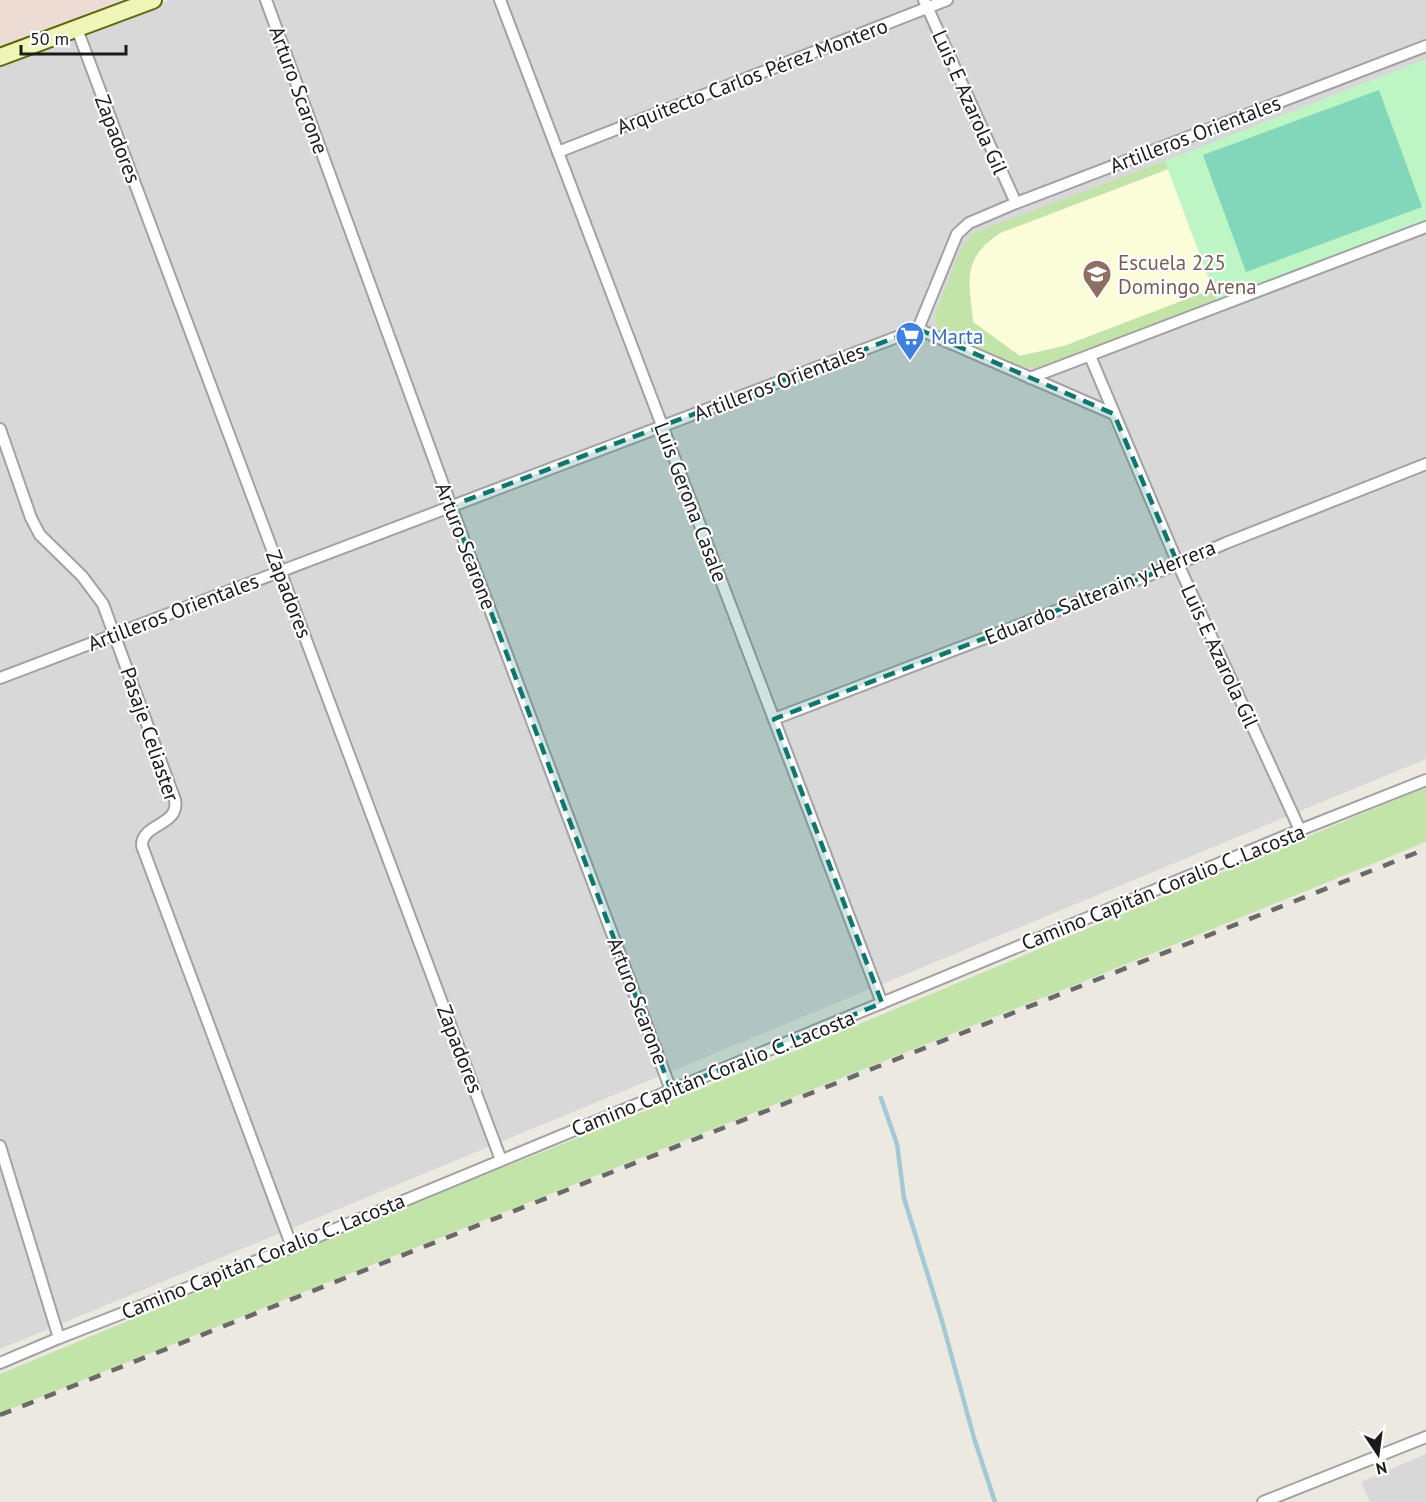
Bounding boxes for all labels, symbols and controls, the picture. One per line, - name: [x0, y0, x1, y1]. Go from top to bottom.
- street label: Arquitecto Carlos Pérez Montero: [613, 12, 891, 140]
- scale bar: [21, 18, 126, 56]
- street label: Arturo Scarone: [263, 22, 335, 158]
- street label: Luis E Azarola Gil: [926, 26, 1014, 178]
- text: 50 m: [30, 27, 69, 50]
- street label: Artilleros Orientales: [1106, 89, 1284, 179]
- street label: Zapadores: [89, 91, 147, 187]
- place label: Escuela 225 Domingo Arena: [1118, 249, 1257, 300]
- school or university icon: Escuela 225 Domingo Arena: [1081, 258, 1113, 300]
- supermarket icon: Marta: [894, 320, 926, 362]
- place label: Marta: [931, 323, 983, 350]
- street label: Artilleros Orientales: [690, 337, 868, 427]
- street label: Luis Gerona Casale: [648, 418, 734, 586]
- street label: Arturo Scarone: [429, 479, 503, 613]
- street label: Eduardo Salterain y Herrera: [981, 533, 1219, 651]
- street label: Zapadores: [260, 546, 318, 642]
- street label: Artilleros Orientales: [84, 567, 262, 657]
- street label: Luis E Azarola Gil: [1175, 580, 1265, 732]
- street label: Pasaje Celiaster: [114, 663, 186, 805]
- street label: Camino Capitán Coralio C. Lacosta: [1017, 818, 1309, 956]
- street label: Arturo Scarone: [601, 934, 675, 1068]
- street label: Zapadores: [431, 1001, 489, 1097]
- street label: Camino Capitán Coralio C. Lacosta: [567, 1004, 859, 1142]
- street label: Camino Capitán Coralio C. Lacosta: [117, 1187, 409, 1325]
- north arrow: [1348, 1424, 1408, 1484]
- text: N: [1374, 1458, 1389, 1480]

